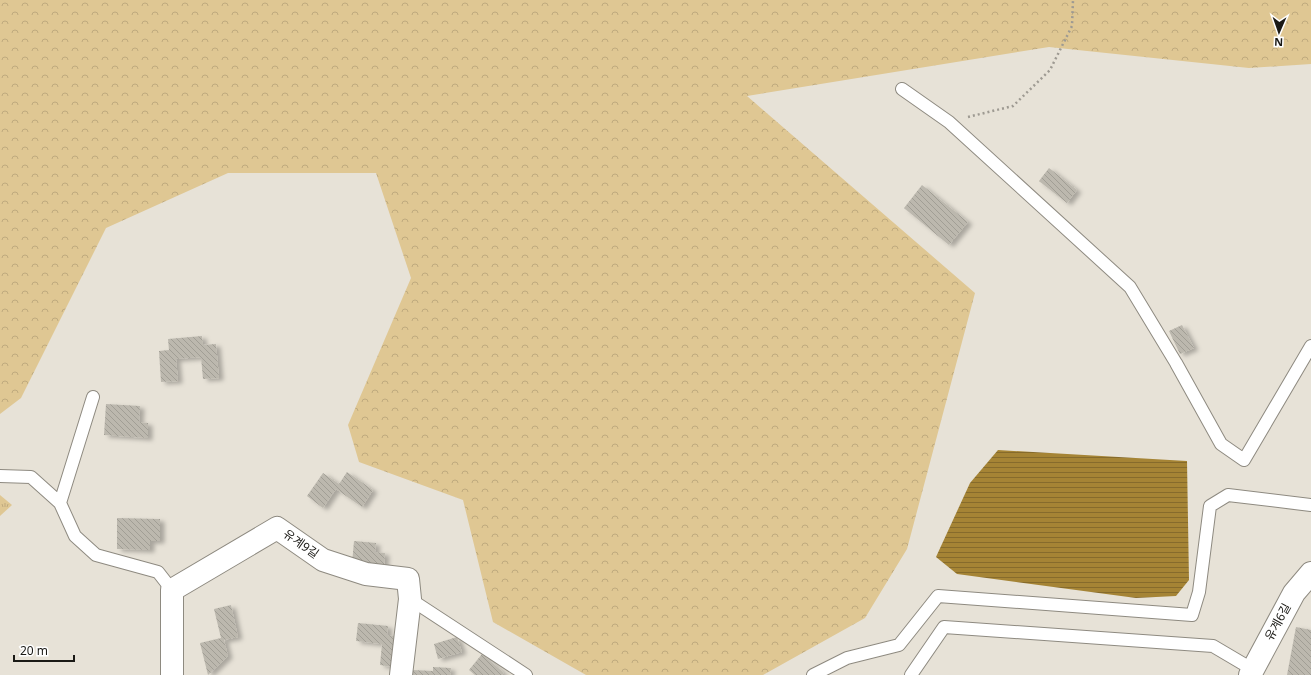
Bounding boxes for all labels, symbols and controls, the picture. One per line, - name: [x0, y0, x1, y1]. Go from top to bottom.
- north arrow: [1259, 12, 1299, 52]
- text: N: [1274, 35, 1283, 50]
- street label: 유계9길: [280, 525, 323, 562]
- street label: 유계6길: [1260, 600, 1295, 643]
- scale bar: [14, 637, 74, 663]
- text: 20 m: [20, 642, 48, 659]

